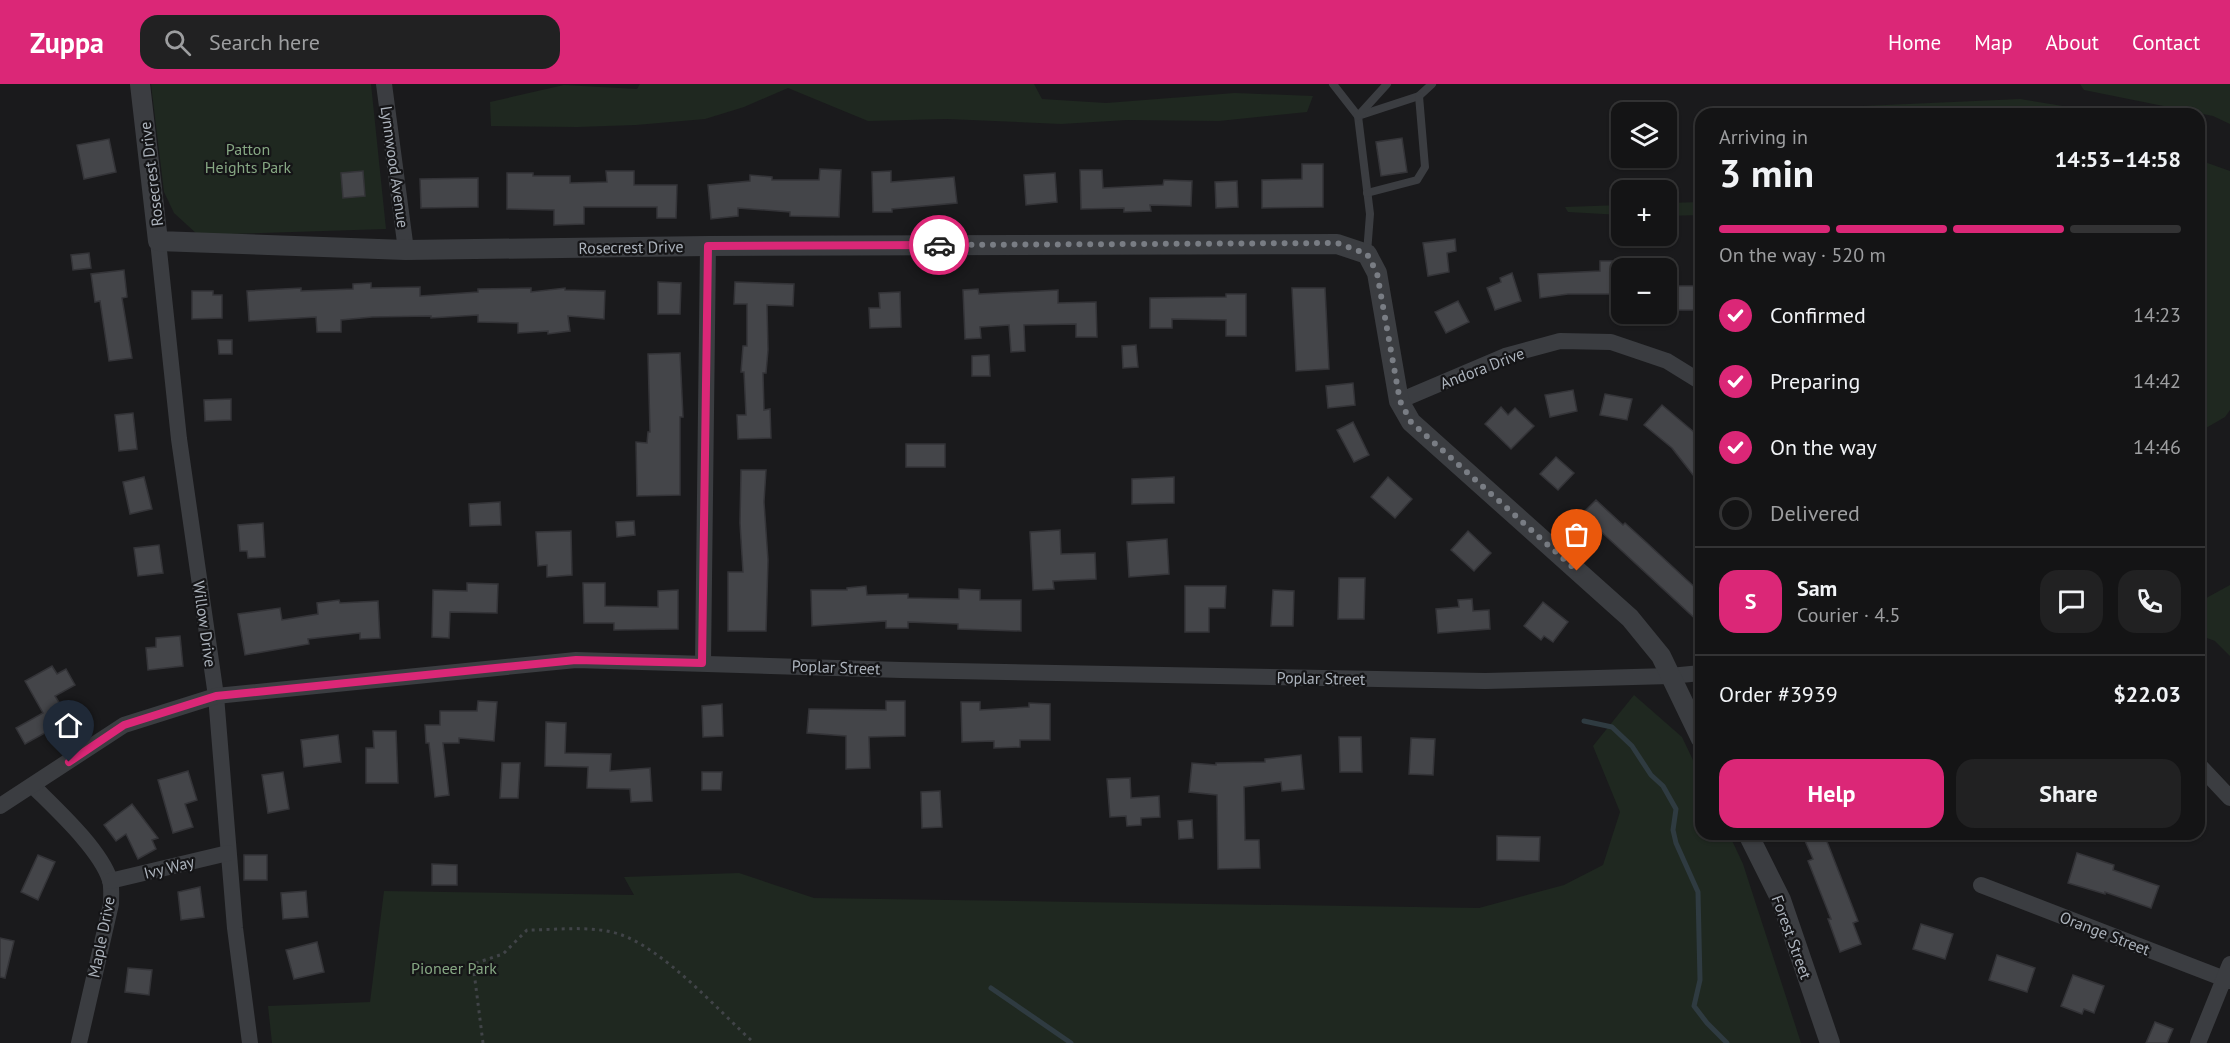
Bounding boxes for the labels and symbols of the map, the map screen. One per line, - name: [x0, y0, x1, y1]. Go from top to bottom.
- street label: Lynnwood Avenue: [377, 105, 413, 229]
- street label: Rosecrest Drive: [135, 121, 167, 227]
- park label: Patton Heights Park: [205, 139, 292, 177]
- courier: [909, 215, 969, 275]
- street label: Rosecrest Drive: [578, 236, 684, 258]
- street label: Andora Drive: [1437, 343, 1527, 393]
- pin: [1551, 509, 1602, 571]
- street label: Willow Drive: [189, 580, 221, 668]
- street label: Poplar Street: [791, 655, 881, 679]
- street label: Poplar Street: [1276, 667, 1366, 689]
- pin: [43, 700, 94, 762]
- street label: Ivy Way: [142, 851, 197, 883]
- street label: Forest Street: [1768, 892, 1817, 982]
- street label: Maple Drive: [83, 895, 119, 979]
- street label: Orange Street: [2057, 907, 2153, 960]
- park label: Pioneer Park: [411, 958, 497, 978]

